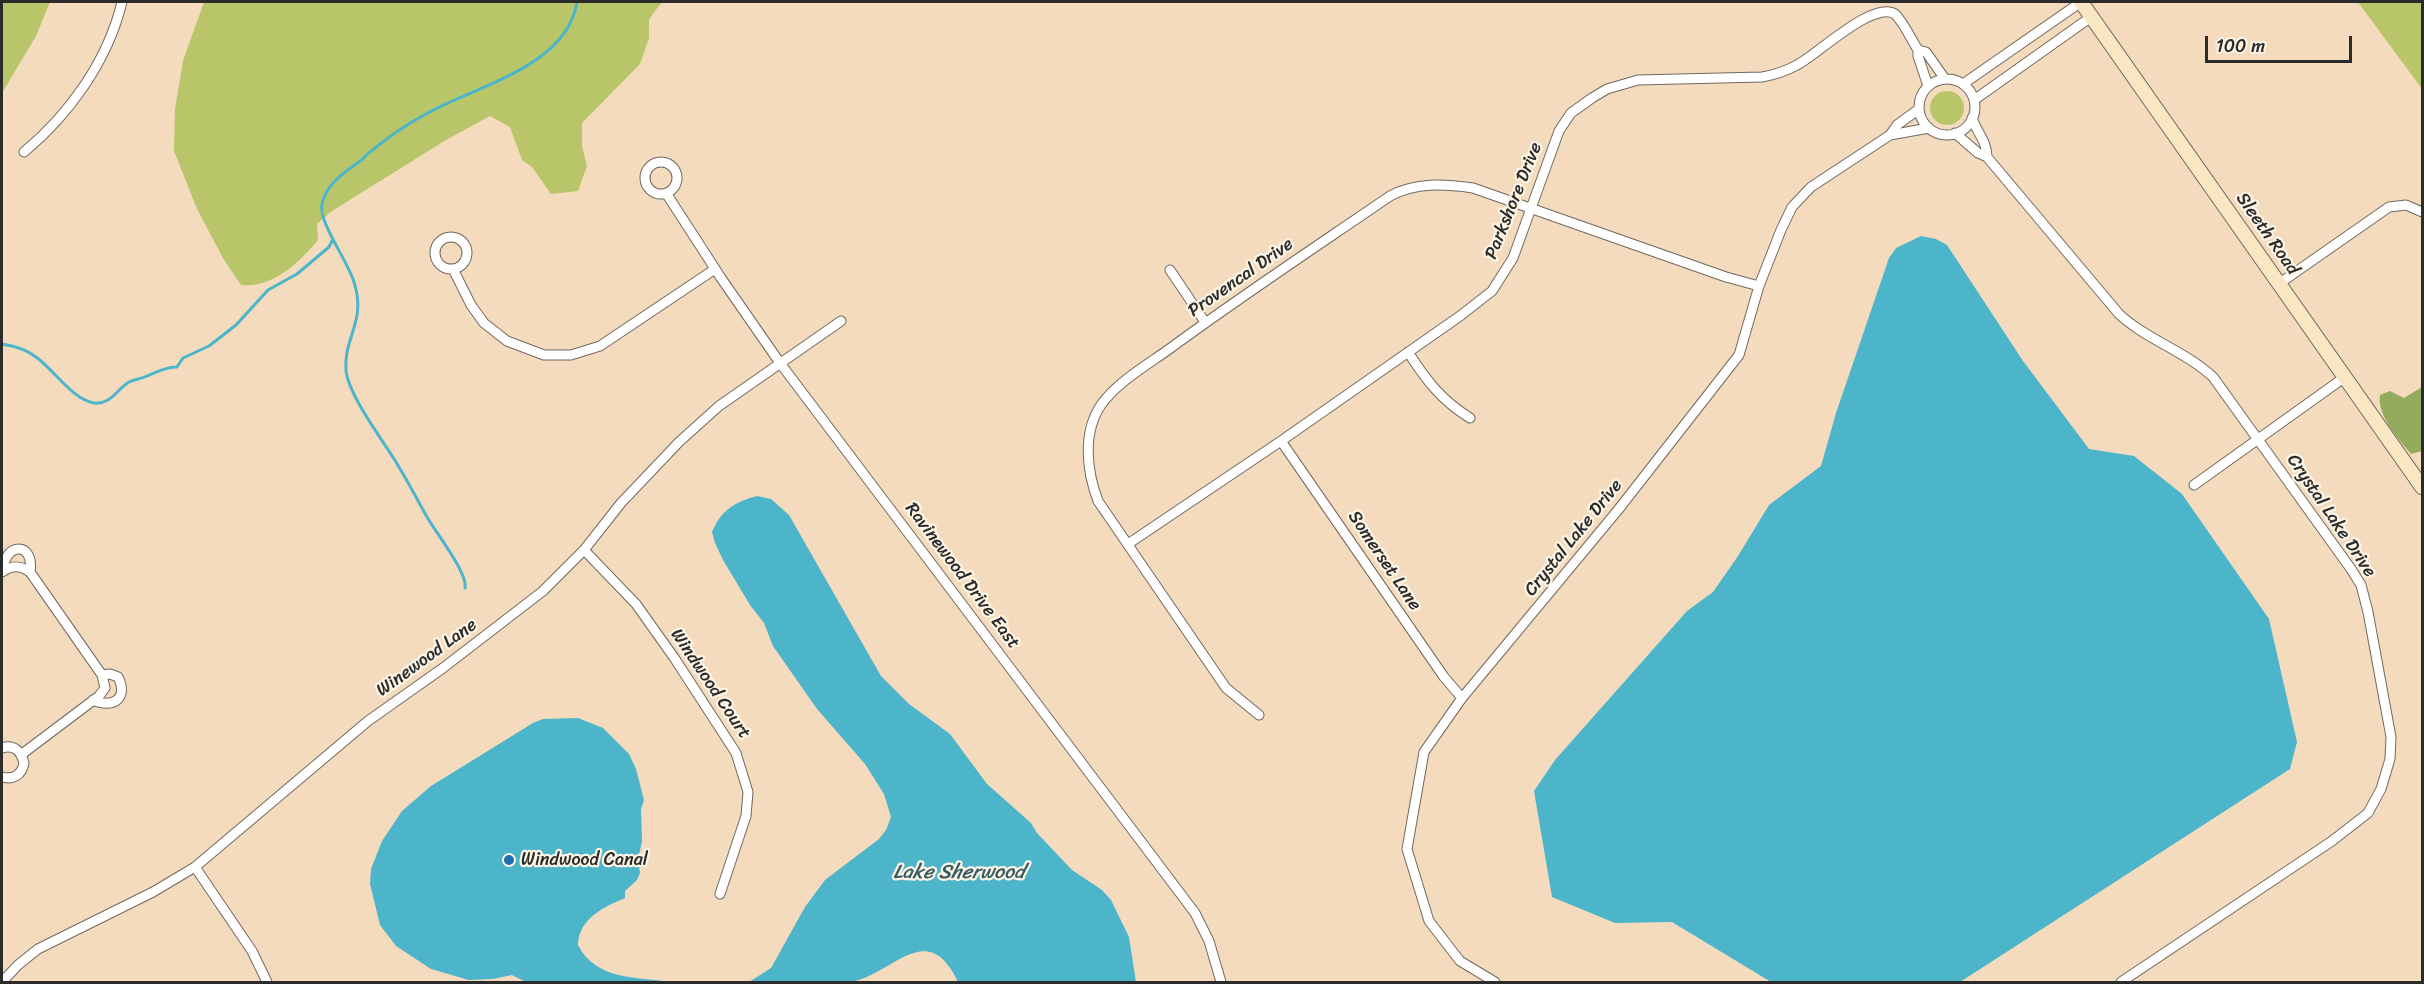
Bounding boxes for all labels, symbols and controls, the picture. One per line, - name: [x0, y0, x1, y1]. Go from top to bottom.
- scale bar: [2208, 24, 2355, 62]
- text: 100 m: [2216, 30, 2265, 62]
- street label: Parkshore Drive: [1481, 139, 1547, 263]
- street label: Sleeth Road: [2231, 189, 2303, 279]
- street label: Provencal Drive: [1184, 234, 1298, 322]
- street label: Crystal Lake Drive: [2282, 450, 2380, 582]
- street label: Crystal Lake Drive: [1520, 475, 1628, 601]
- street label: Ravinewood Drive East: [900, 499, 1024, 653]
- street label: Somerset Lane: [1343, 507, 1425, 615]
- street label: Winewood Lane: [373, 614, 481, 702]
- street label: Windwood Court: [665, 625, 755, 743]
- place label: Windwood Canal: [521, 849, 648, 871]
- marker: Windwood Canal: [502, 853, 516, 867]
- water label: Lake Sherwood: [893, 861, 1025, 885]

